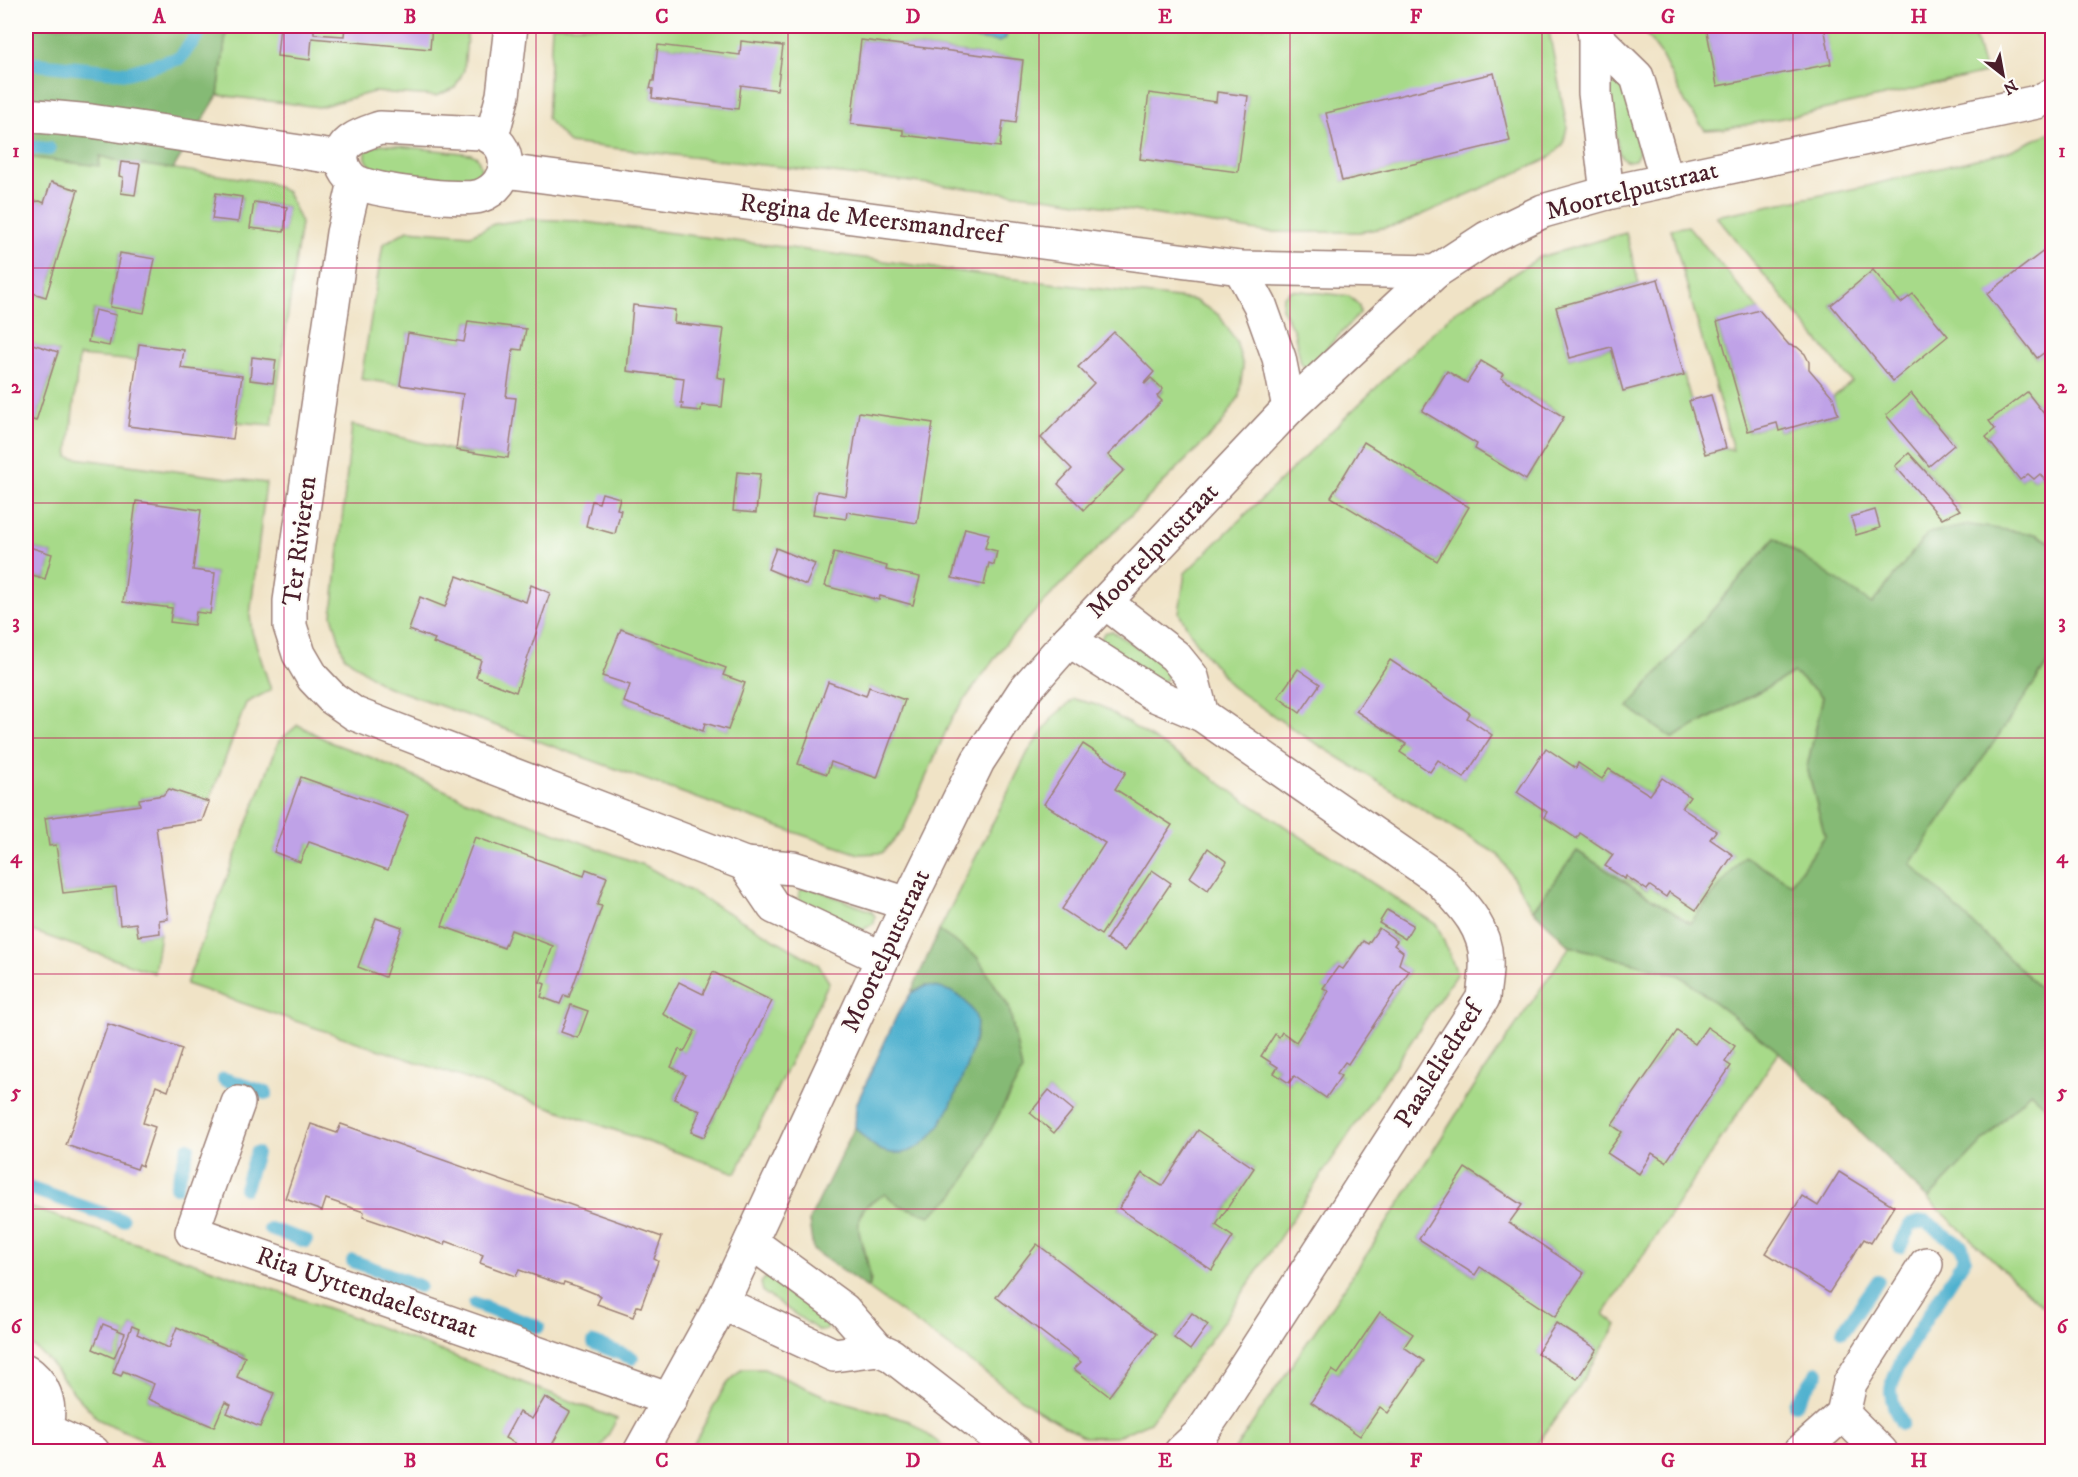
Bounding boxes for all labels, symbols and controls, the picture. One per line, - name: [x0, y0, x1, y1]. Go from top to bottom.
- text: A: [152, 5, 167, 30]
- text: B: [404, 5, 416, 30]
- text: C: [655, 5, 669, 30]
- text: D: [906, 5, 921, 30]
- text: E: [1158, 5, 1172, 30]
- text: F: [1410, 5, 1423, 30]
- text: G: [1661, 5, 1675, 30]
- text: H: [1911, 5, 1928, 30]
- north arrow: [1973, 45, 2033, 105]
- text: N: [1999, 75, 2021, 99]
- text: 1: [12, 139, 20, 164]
- text: 1: [2058, 139, 2066, 164]
- street label: Moortelputstraat: [1543, 154, 1721, 228]
- street label: Regina de Meersmandreef: [738, 186, 1010, 252]
- text: 2: [11, 375, 22, 400]
- text: 2: [2057, 375, 2068, 400]
- street label: Ter Rivieren: [276, 474, 324, 608]
- street label: Moortelputstraat: [1080, 476, 1226, 626]
- text: 3: [12, 610, 20, 635]
- text: 3: [2058, 610, 2066, 635]
- text: 4: [10, 845, 23, 870]
- text: 4: [2056, 845, 2069, 870]
- street label: Moortelputstraat: [834, 864, 938, 1038]
- street label: Paasleliedreef: [1387, 993, 1493, 1134]
- text: 5: [10, 1080, 21, 1105]
- text: 5: [2056, 1080, 2067, 1105]
- street label: Rita Uyttendaelestraat: [252, 1240, 482, 1346]
- text: 6: [11, 1315, 23, 1340]
- text: 6: [2057, 1315, 2069, 1340]
- text: A: [152, 1449, 167, 1474]
- text: B: [404, 1449, 416, 1474]
- text: C: [655, 1449, 669, 1474]
- text: D: [906, 1449, 921, 1474]
- text: E: [1158, 1449, 1172, 1474]
- text: F: [1410, 1449, 1423, 1474]
- text: G: [1661, 1449, 1675, 1474]
- text: H: [1911, 1449, 1928, 1474]

